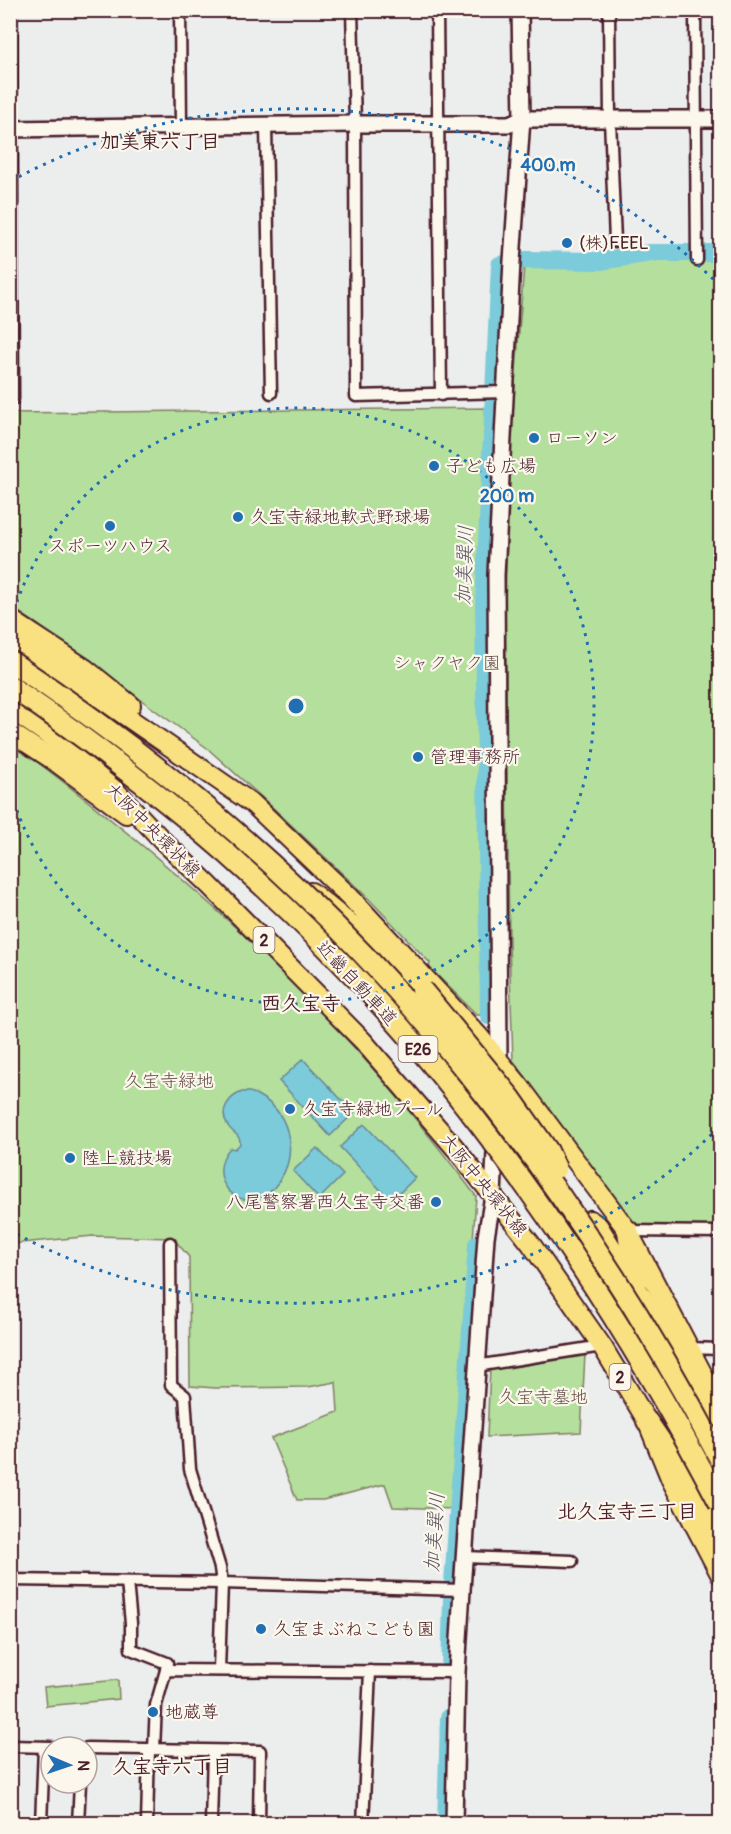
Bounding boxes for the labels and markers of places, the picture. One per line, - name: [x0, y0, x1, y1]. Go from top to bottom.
- place label: (株)FEEL: [579, 232, 649, 255]
- marker: (株)FEEL: [560, 236, 574, 250]
- place label: ローソン: [546, 427, 618, 450]
- marker: ローソン: [527, 431, 541, 445]
- place label: 子ども広場: [446, 455, 536, 478]
- marker: 子ども広場: [427, 459, 441, 473]
- place label: 久宝寺緑地軟式野球場: [250, 506, 430, 529]
- marker: 久宝寺緑地軟式野球場: [231, 510, 245, 524]
- marker: スポーツハウス: [103, 519, 117, 533]
- place label: スポーツハウス: [48, 535, 172, 558]
- centre of rings: [286, 696, 306, 716]
- place label: 管理事務所: [430, 746, 520, 769]
- marker: 管理事務所: [411, 750, 425, 764]
- place label: 久宝寺緑地プール: [302, 1098, 444, 1121]
- marker: 久宝寺緑地プール: [283, 1102, 297, 1116]
- place label: 陸上競技場: [82, 1147, 172, 1170]
- marker: 陸上競技場: [63, 1151, 77, 1165]
- place label: 八尾警察署西久宝寺交番: [226, 1191, 424, 1214]
- marker: 八尾警察署西久宝寺交番: [429, 1195, 443, 1209]
- place label: 久宝まぶねこども園: [273, 1618, 435, 1641]
- marker: 久宝まぶねこども園: [254, 1622, 268, 1636]
- place label: 地蔵尊: [165, 1701, 219, 1724]
- marker: 地蔵尊: [146, 1705, 160, 1719]

